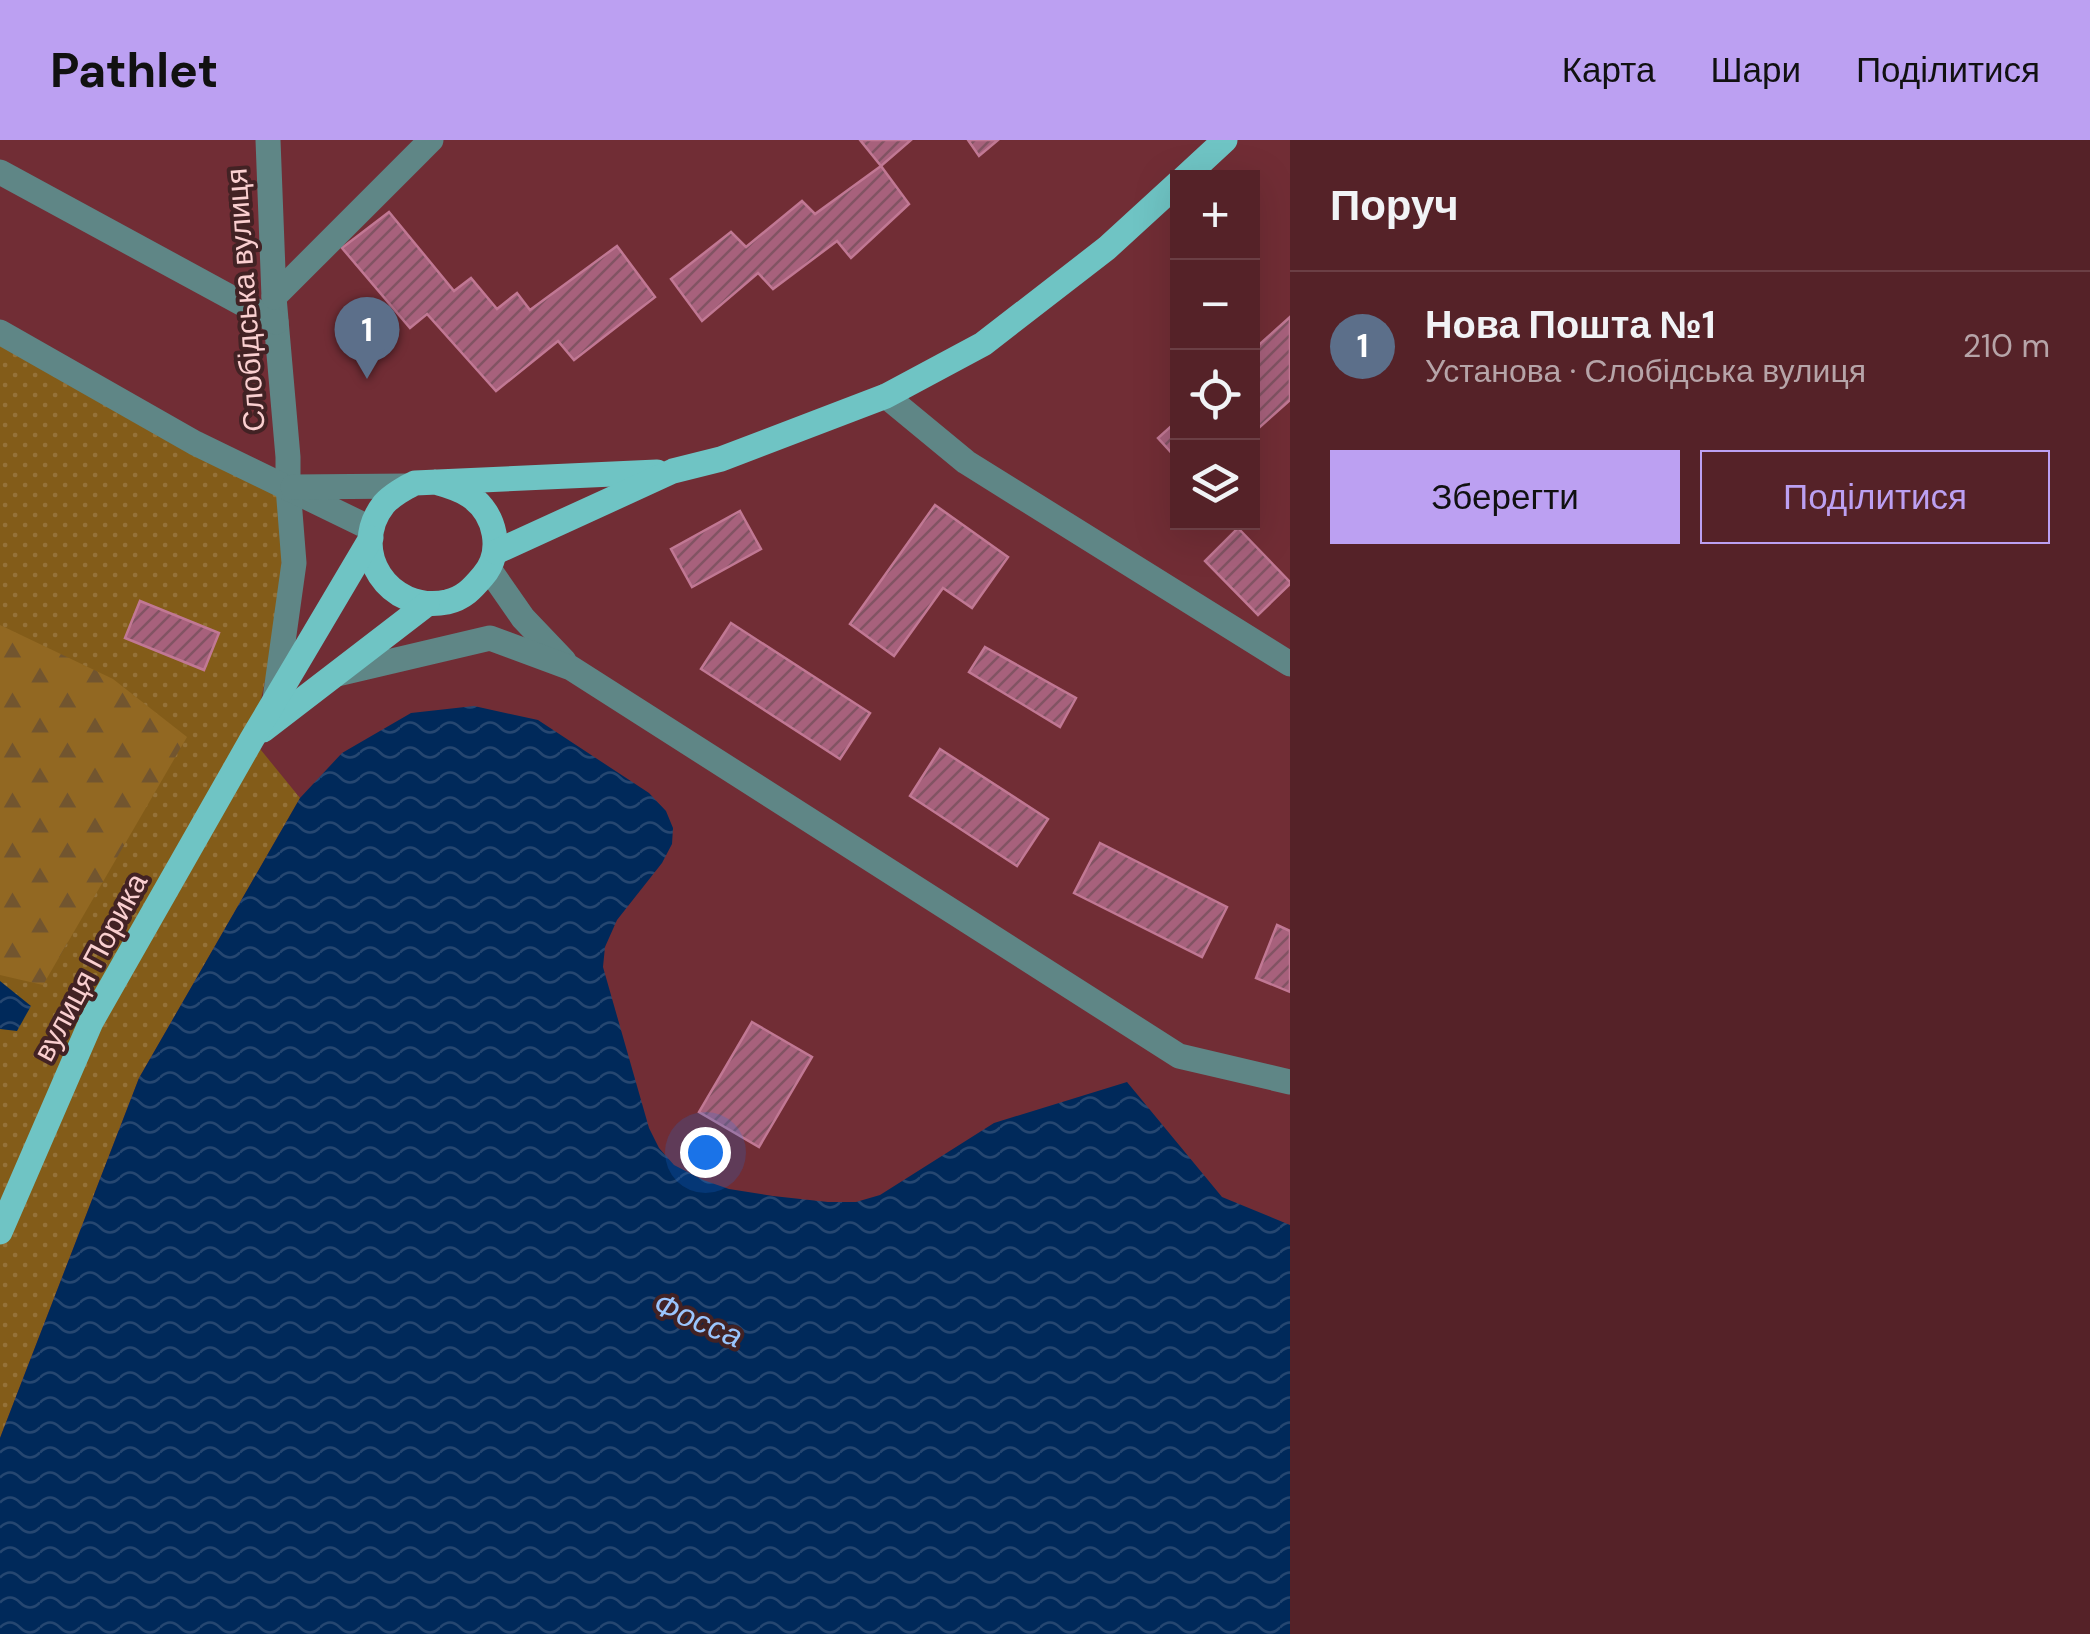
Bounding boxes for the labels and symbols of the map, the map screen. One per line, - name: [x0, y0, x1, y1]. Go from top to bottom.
- street label: Слобідська вулиця: [216, 167, 274, 433]
- pin: 1: [334, 296, 400, 379]
- street label: вулиця Порика: [24, 866, 156, 1068]
- your location: [680, 1127, 731, 1178]
- water label: Фосса: [647, 1282, 749, 1358]

